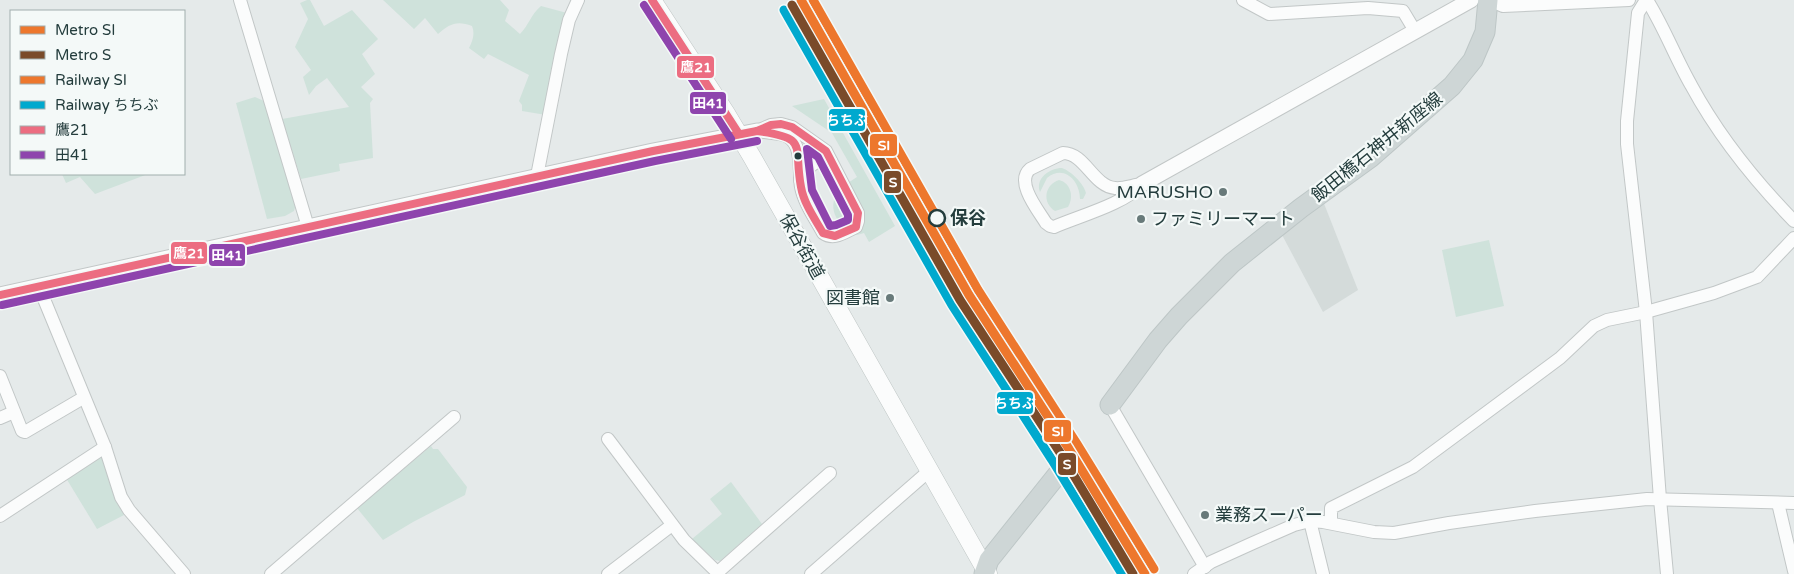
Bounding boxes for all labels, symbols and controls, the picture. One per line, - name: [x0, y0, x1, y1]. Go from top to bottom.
- legend: [10, 10, 185, 175]
- text: Metro SI: [55, 21, 116, 39]
- text: Metro S: [55, 46, 111, 64]
- line badge: 鷹21: [676, 55, 715, 79]
- text: 鷹21: [680, 59, 712, 76]
- text: Railway SI: [55, 71, 127, 89]
- street label: 飯田橋石神井新座線: [1307, 87, 1447, 207]
- line badge: 田41: [689, 91, 727, 115]
- text: 田41: [692, 95, 724, 112]
- text: Railway ちちぶ: [55, 96, 159, 114]
- line badge: ちちぶ: [828, 108, 866, 132]
- text: ちちぶ: [826, 112, 868, 129]
- text: 鷹21: [55, 121, 89, 139]
- line badge: SI: [869, 133, 898, 157]
- text: SI: [878, 137, 890, 154]
- text: 田41: [55, 146, 89, 164]
- unlabelled marker: [793, 151, 803, 161]
- line badge: S: [883, 170, 902, 194]
- text: S: [889, 174, 898, 191]
- place label: MARUSHO: [1116, 181, 1213, 203]
- marker: MARUSHO: [1217, 186, 1229, 198]
- place label: 保谷: [950, 207, 986, 229]
- place label: ファミリーマート: [1151, 208, 1295, 230]
- street label: 保谷街道: [775, 209, 829, 283]
- marker: 保谷: [928, 209, 946, 227]
- marker: ファミリーマート: [1135, 213, 1147, 225]
- line badge: 鷹21: [170, 241, 208, 265]
- line badge: 田41: [208, 243, 246, 267]
- text: 鷹21: [173, 245, 205, 262]
- text: 田41: [211, 247, 243, 264]
- place label: 図書館: [826, 287, 880, 309]
- marker: 図書館: [884, 292, 896, 304]
- line badge: ちちぶ: [996, 391, 1034, 415]
- text: ちちぶ: [994, 395, 1036, 412]
- line badge: SI: [1043, 419, 1072, 443]
- text: SI: [1052, 423, 1064, 440]
- line badge: S: [1057, 452, 1077, 476]
- text: S: [1063, 456, 1072, 473]
- place label: 業務スーパー: [1215, 504, 1323, 526]
- marker: 業務スーパー: [1199, 509, 1211, 521]

